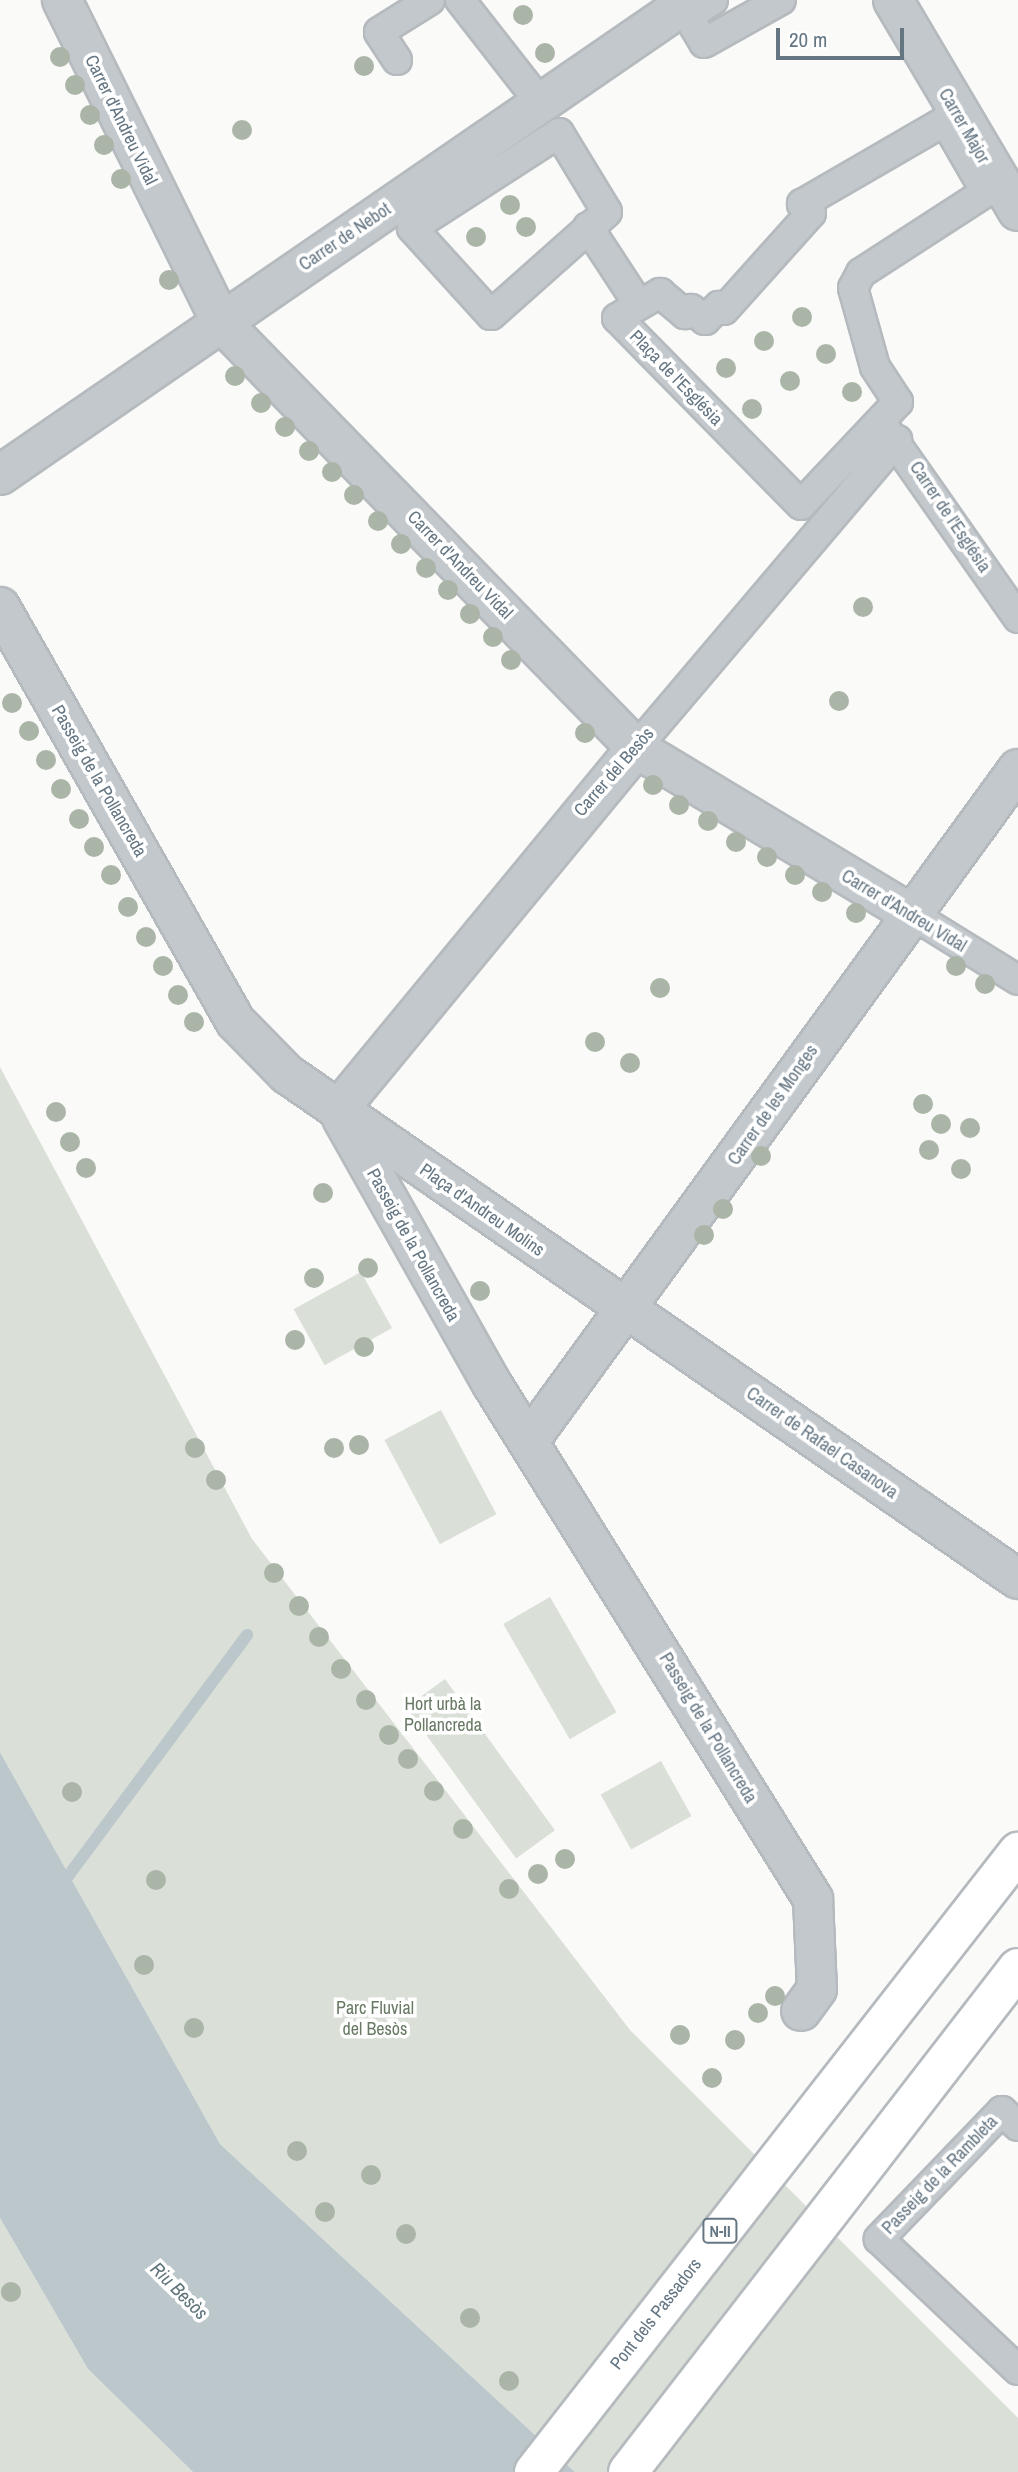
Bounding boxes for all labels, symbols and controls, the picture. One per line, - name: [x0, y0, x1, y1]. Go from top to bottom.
- scale bar: [780, 14, 908, 58]
- text: 20 m: [789, 25, 827, 54]
- street label: Carrer d'Andreu Vidal: [80, 51, 162, 189]
- street label: Carrer Major: [934, 85, 994, 167]
- street label: Carrer de Nebot: [295, 198, 395, 276]
- street label: Plaça de l'Església: [625, 326, 727, 430]
- street label: Carrer de l'Església: [905, 457, 995, 577]
- street label: Carrer d'Andreu Vidal: [403, 506, 517, 624]
- street label: Passeig de la Pollancreda: [47, 701, 151, 861]
- street label: Carrer del Besòs: [570, 723, 658, 821]
- street label: Carrer d'Andreu Vidal: [838, 865, 970, 957]
- street label: Carrer de les Monges: [723, 1041, 823, 1169]
- street label: Plaça d'Andreu Molins: [416, 1159, 548, 1261]
- street label: Passeig de la Pollancreda: [362, 1165, 464, 1325]
- street label: Carrer de Rafael Casanova: [742, 1383, 902, 1503]
- street label: Passeig de la Pollancreda: [655, 1649, 761, 1807]
- park label: Hort urbà la Pollancreda: [404, 1694, 482, 1736]
- park label: Parc Fluvial del Besòs: [336, 1998, 414, 2040]
- street label: Passeig de la Rambleta: [878, 2111, 1002, 2239]
- road number: N-II: [701, 2218, 739, 2244]
- street label: Pont dels Passadors: [606, 2254, 706, 2374]
- water label: Riu Besòs: [146, 2258, 212, 2324]

